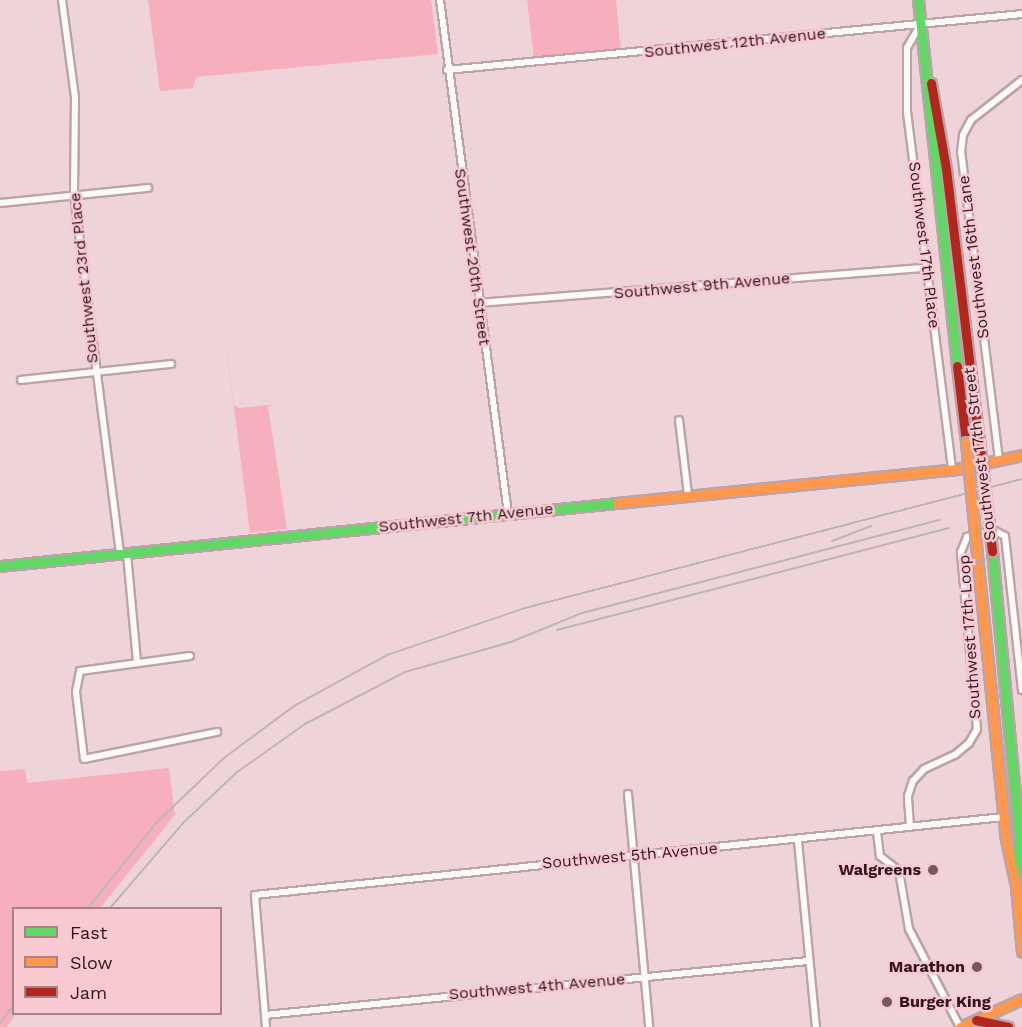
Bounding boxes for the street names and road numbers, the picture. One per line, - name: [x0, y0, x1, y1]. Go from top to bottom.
- street label: Southwest 12th Avenue: [643, 24, 827, 62]
- street label: Southwest 17th Place: [904, 160, 944, 330]
- street label: Southwest 20th Street: [450, 167, 494, 347]
- street label: Southwest 16th Lane: [954, 174, 994, 340]
- street label: Southwest 23rd Place: [65, 192, 103, 364]
- street label: Southwest 9th Avenue: [613, 269, 791, 303]
- street label: Southwest 17th Street: [960, 366, 1000, 542]
- street label: Southwest 7th Avenue: [377, 499, 555, 537]
- street label: Southwest 17th Loop: [955, 554, 985, 720]
- street label: Southwest 5th Avenue: [541, 839, 719, 873]
- street label: Southwest 4th Avenue: [448, 970, 626, 1004]

